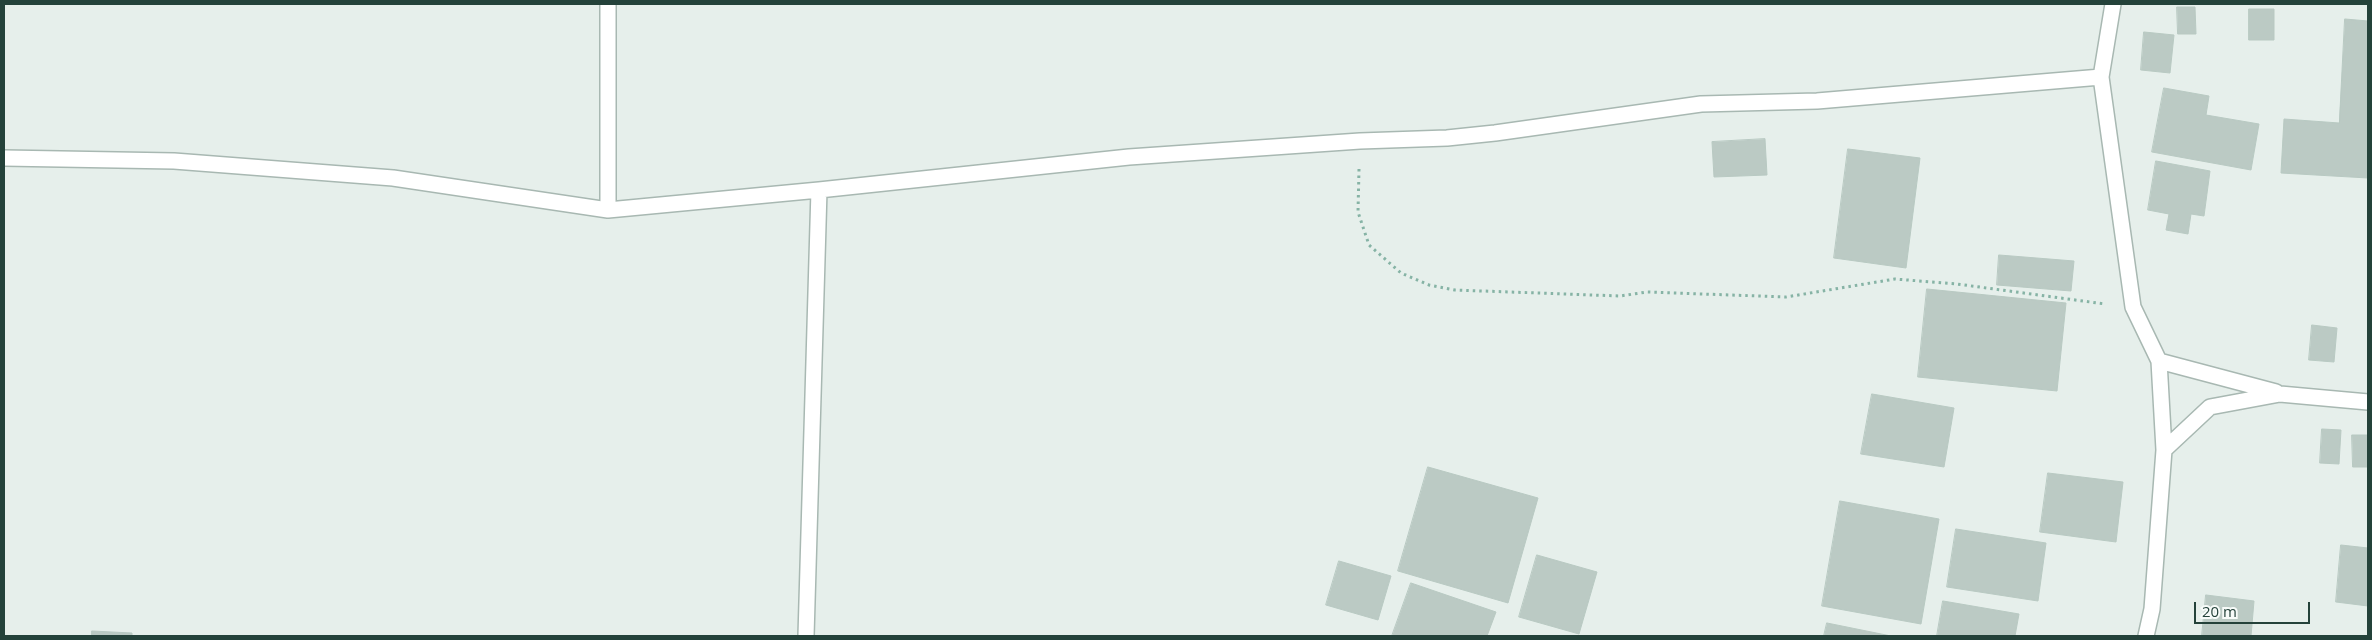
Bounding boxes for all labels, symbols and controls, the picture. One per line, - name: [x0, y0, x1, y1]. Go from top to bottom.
- scale bar: [2197, 592, 2313, 624]
- text: 20 m: [2202, 601, 2237, 621]

